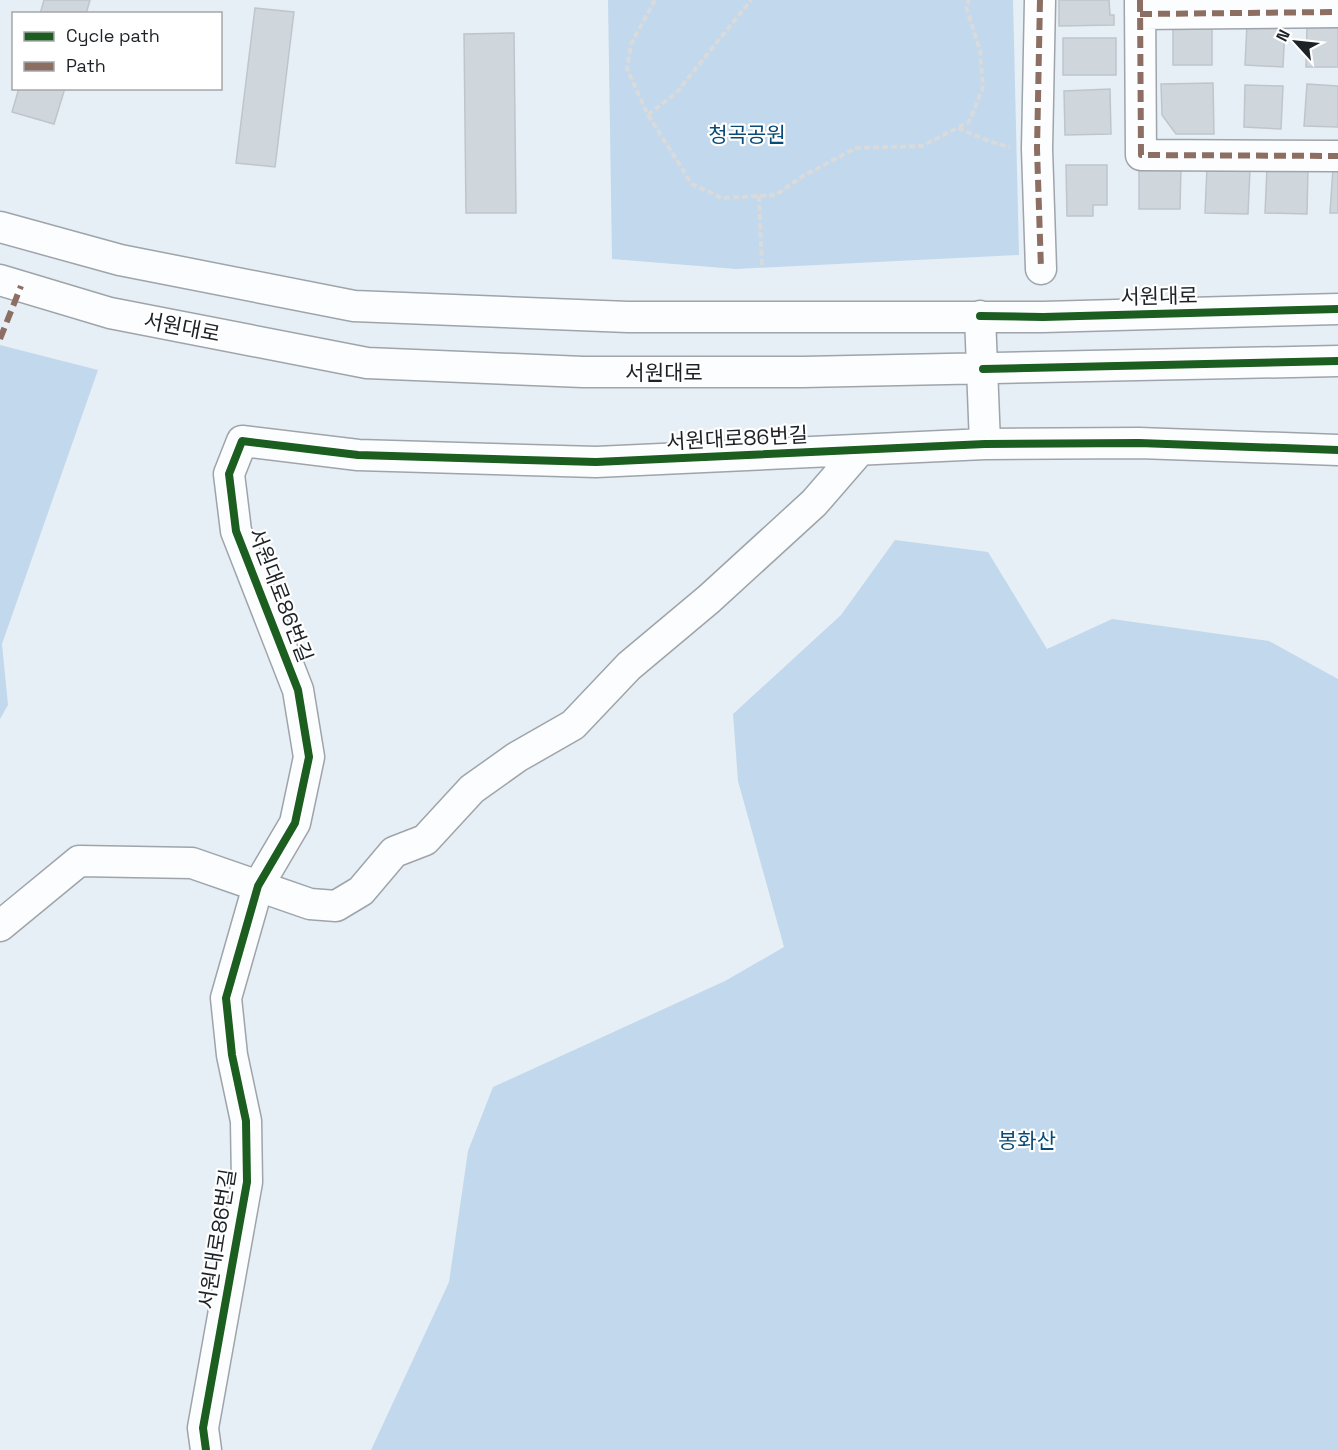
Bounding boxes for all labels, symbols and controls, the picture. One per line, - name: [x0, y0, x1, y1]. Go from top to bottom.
- legend: [12, 12, 222, 90]
- north arrow: [1266, 12, 1326, 72]
- text: Cycle path: [66, 24, 160, 47]
- text: N: [1271, 26, 1295, 45]
- text: Path: [66, 54, 106, 77]
- park label: 청곡공원: [708, 121, 786, 148]
- street label: 서원대로: [1120, 282, 1198, 310]
- street label: 서원대로: [141, 306, 223, 348]
- street label: 서원대로: [625, 359, 703, 386]
- street label: 서원대로86번길: [665, 421, 809, 455]
- street label: 서원대로86번길: [243, 524, 319, 666]
- park label: 봉화산: [998, 1127, 1056, 1154]
- street label: 서원대로86번길: [193, 1167, 241, 1311]

